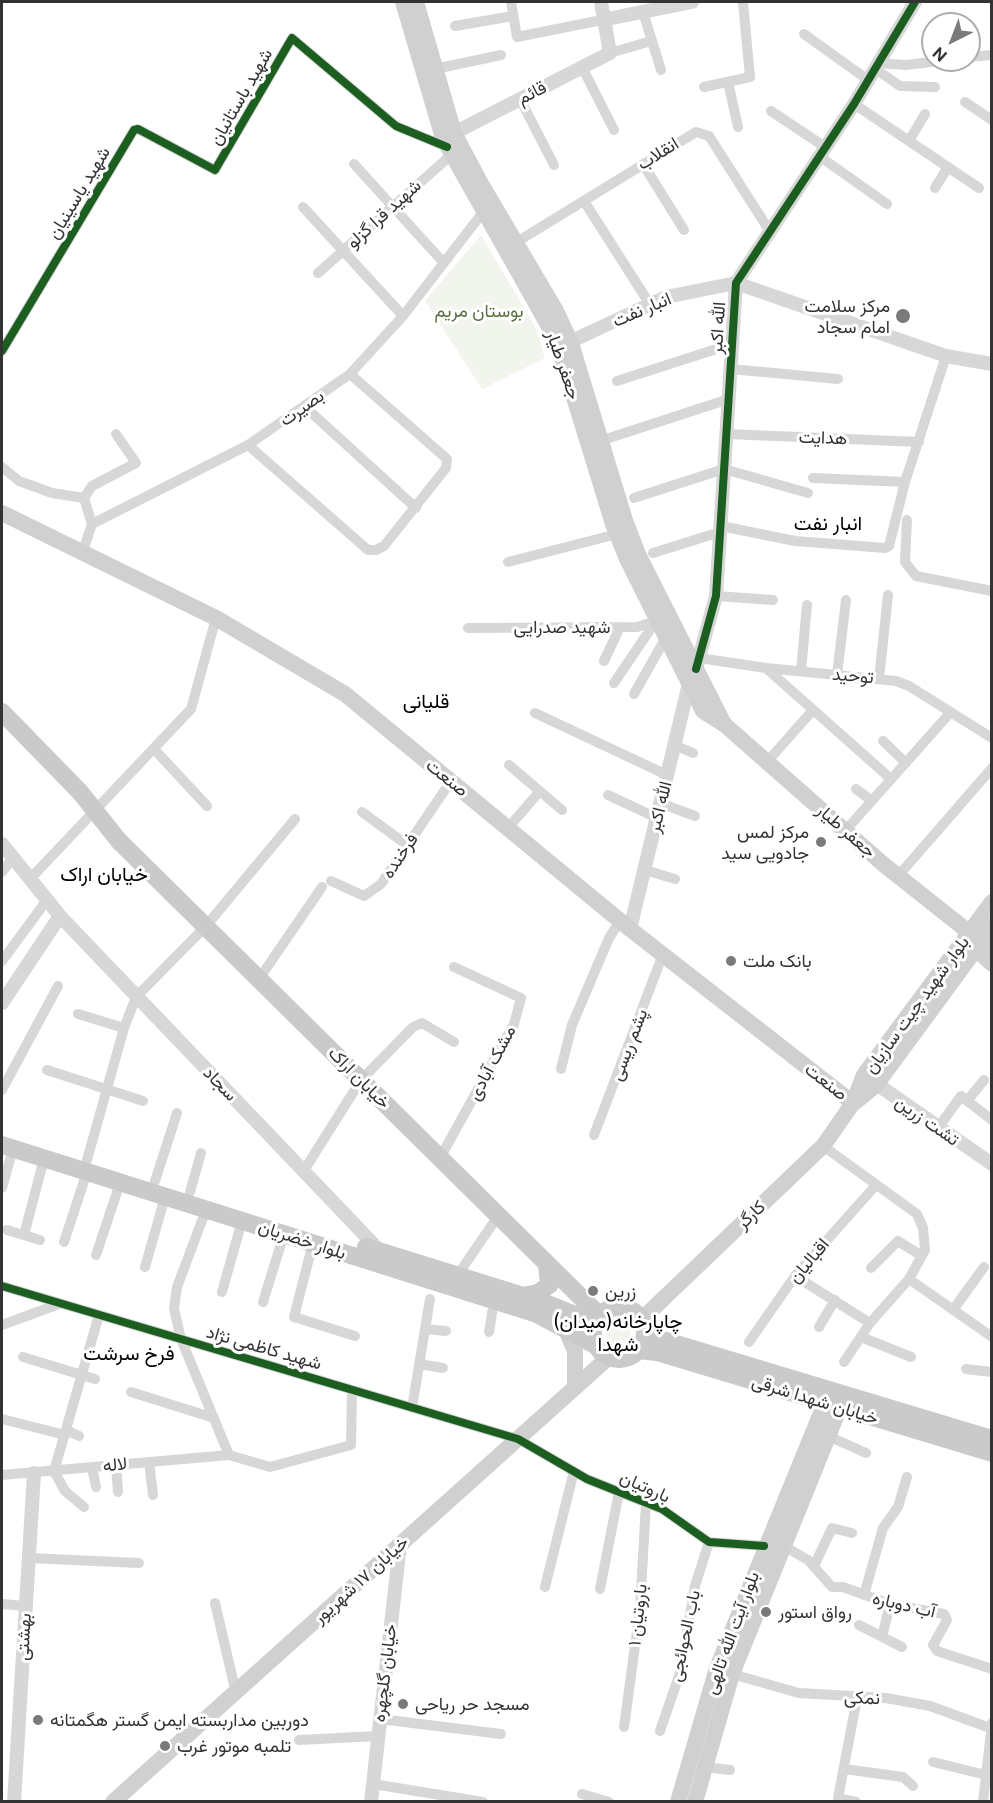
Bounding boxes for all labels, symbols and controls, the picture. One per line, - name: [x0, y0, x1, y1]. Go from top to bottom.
- north arrow: [921, 12, 981, 72]
- text: N: [929, 43, 951, 66]
- street label: شهید باستانیان: [205, 45, 277, 149]
- street label: قائم: [514, 77, 550, 109]
- street label: انقلاب: [633, 133, 683, 175]
- street label: شهید یاسینیان: [43, 143, 115, 243]
- street label: شهید قرا گزلو: [342, 175, 426, 253]
- street label: انبار نفت: [609, 288, 675, 332]
- place label: مرکز سلامت امام سجاد: [804, 295, 890, 338]
- park label: بوستان مریم: [434, 300, 524, 322]
- street label: الله اکبر: [705, 301, 731, 355]
- marker: مرکز سلامت امام سجاد: [894, 307, 912, 325]
- street label: جعفر طیار: [541, 328, 585, 402]
- street label: بصیرت: [276, 385, 328, 431]
- street label: هدایت: [798, 426, 848, 450]
- district label: انبار نفت: [794, 512, 862, 536]
- street label: شهید صدرایی: [513, 616, 611, 638]
- street label: توحید: [831, 663, 875, 689]
- district label: قلیانی: [403, 690, 449, 714]
- street label: صنعت: [421, 754, 473, 802]
- street label: الله اکبر: [643, 779, 677, 835]
- street label: جعفر طیار: [812, 799, 880, 863]
- place label: مرکز لمس جادویی سید: [721, 821, 809, 864]
- street label: فرخنده: [377, 829, 423, 883]
- marker: مرکز لمس جادویی سید: [814, 835, 828, 849]
- district label: خیابان اراک: [60, 863, 148, 887]
- street label: بلوار شهید چیت سازیان: [860, 932, 974, 1078]
- place label: بانک ملت: [743, 950, 812, 972]
- marker: بانک ملت: [724, 954, 738, 968]
- street label: پشم ریسی: [605, 1006, 653, 1084]
- street label: مشک آبادی: [463, 1022, 521, 1104]
- street label: خیابان اراک: [323, 1042, 395, 1114]
- street label: صنعت: [800, 1059, 852, 1105]
- street label: سجاد: [198, 1062, 242, 1106]
- street label: تشت زرین: [891, 1091, 963, 1151]
- street label: کارگر: [732, 1196, 770, 1234]
- street label: بلوار خضریان: [256, 1216, 348, 1264]
- street label: اقبالیان: [784, 1234, 834, 1288]
- place label: زرین: [605, 1280, 636, 1302]
- marker: زرین: [586, 1284, 600, 1298]
- district label: (چاپارخانه(میدان شهدا: [553, 1310, 683, 1357]
- street label: شهید کاظمی نژاد: [204, 1321, 324, 1375]
- district label: فرخ سرشت: [83, 1342, 175, 1366]
- street label: خیابان شهدا شرقی: [749, 1371, 881, 1429]
- street label: لاله: [102, 1453, 128, 1477]
- street label: باروتیان: [616, 1466, 674, 1508]
- street label: خیابان ۱۷ شهریور: [309, 1532, 413, 1628]
- street label: بلوار آیت الله تالهی: [700, 1569, 764, 1697]
- street label: ۱ باروتیان: [624, 1583, 652, 1647]
- street label: آب دوباره: [870, 1587, 938, 1623]
- street label: باب الحوائجی: [665, 1588, 705, 1684]
- place label: رواق استور: [778, 1601, 852, 1623]
- marker: رواق استور: [759, 1605, 773, 1619]
- street label: بهشتی: [12, 1613, 36, 1661]
- street label: خیابان گلچهره: [368, 1623, 402, 1723]
- street label: نمکی: [843, 1687, 881, 1709]
- place label: مسجد حر ریاحی: [415, 1693, 530, 1715]
- marker: مسجد حر ریاحی: [396, 1697, 410, 1711]
- place label: دوربین مداربسته ایمن گستر هگمتانه: [50, 1709, 309, 1731]
- marker: دوربین مداربسته ایمن گستر هگمتانه: [31, 1713, 45, 1727]
- place label: تلمبه موتور غرب: [177, 1735, 291, 1757]
- marker: تلمبه موتور غرب: [158, 1739, 172, 1753]

